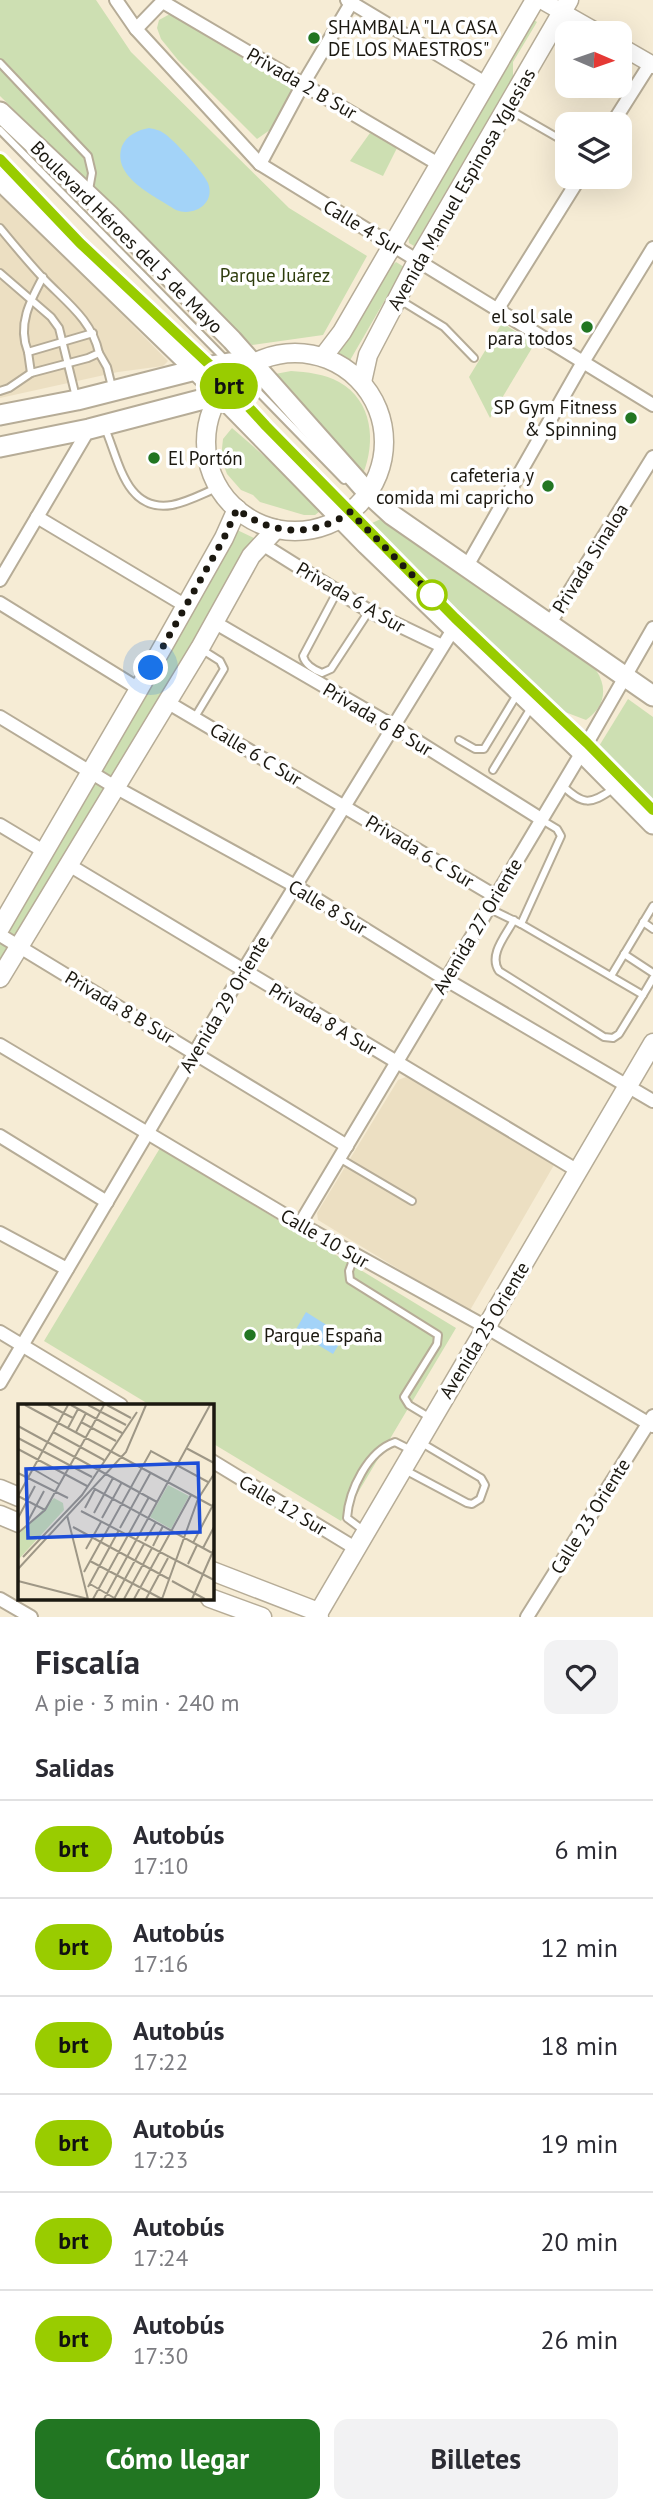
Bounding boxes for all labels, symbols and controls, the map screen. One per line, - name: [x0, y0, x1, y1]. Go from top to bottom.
- place label: SHAMBALA "LA CASA DE LOS MAESTROS": [328, 15, 498, 61]
- north arrow: [555, 21, 632, 98]
- map controls: [555, 21, 632, 189]
- marker: SHAMBALA "LA CASA DE LOS MAESTROS": [306, 30, 322, 46]
- street label: Privada 2 B Sur: [243, 42, 362, 124]
- street label: Avenida Manuel Espinosa Yglesias: [382, 64, 540, 314]
- button: layers: [555, 112, 632, 189]
- street label: Boulevard Héroes del 5 de Mayo: [26, 136, 228, 338]
- street label: Calle 4 Sur: [319, 194, 407, 260]
- park label: Parque Juárez: [220, 263, 330, 287]
- place label: el sol sale para todos: [488, 304, 573, 350]
- marker: el sol sale para todos: [579, 319, 595, 335]
- line badge: brt: [189, 363, 269, 409]
- text: brt: [214, 370, 244, 401]
- place label: SP Gym Fitness & Spinning: [494, 395, 617, 441]
- marker: SP Gym Fitness & Spinning: [623, 410, 639, 426]
- place label: El Portón: [168, 446, 243, 470]
- marker: El Portón: [146, 450, 162, 466]
- place label: cafeteria y comida mi capricho: [376, 463, 534, 509]
- marker: cafeteria y comida mi capricho: [540, 478, 556, 494]
- street label: Privada Sinaloa: [547, 499, 633, 617]
- street label: Privada 6 A Sur: [292, 556, 410, 638]
- unlabelled marker: [417, 580, 447, 610]
- your location: [133, 650, 168, 685]
- street label: Privada 6 B Sur: [319, 677, 437, 761]
- street label: Calle 6 C Sur: [206, 717, 307, 791]
- street label: Privada 6 C Sur: [361, 809, 479, 893]
- street label: Avenida 27 Oriente: [427, 854, 527, 998]
- street label: Calle 8 Sur: [284, 874, 372, 940]
- street label: Avenida 29 Oriente: [174, 931, 274, 1077]
- street label: Privada 8 B Sur: [61, 965, 179, 1049]
- street label: Privada 8 A Sur: [265, 977, 382, 1061]
- street label: Calle 10 Sur: [276, 1203, 374, 1273]
- street label: Avenida 25 Oriente: [434, 1257, 534, 1403]
- place label: Parque España: [264, 1323, 383, 1347]
- marker: Parque España: [242, 1327, 258, 1343]
- inset map: [18, 1404, 214, 1600]
- street label: Calle 23 Oriente: [545, 1454, 635, 1578]
- street label: Calle 12 Sur: [235, 1469, 332, 1541]
- text: Fiscalía: [35, 1640, 140, 1683]
- button: heart: [544, 1640, 618, 1714]
- text: A pie · 3 min · 240 m: [35, 1688, 239, 1717]
- text: Salidas: [35, 1751, 114, 1784]
- text: Autobús: [133, 1818, 225, 1851]
- text: brt: [58, 1833, 89, 1864]
- text: 6 min: [555, 1833, 618, 1866]
- text: 17:10: [133, 1851, 188, 1880]
- text: Autobús: [133, 1916, 225, 1949]
- text: brt: [58, 1931, 89, 1962]
- text: 12 min: [540, 1931, 618, 1964]
- text: 17:16: [133, 1949, 188, 1978]
- text: Autobús: [133, 2014, 225, 2047]
- text: brt: [58, 2029, 89, 2060]
- text: 18 min: [540, 2029, 618, 2062]
- text: 17:22: [133, 2047, 188, 2076]
- text: Autobús: [133, 2112, 225, 2145]
- text: brt: [58, 2127, 89, 2158]
- text: 19 min: [540, 2127, 618, 2160]
- text: 17:23: [133, 2145, 188, 2174]
- text: Autobús: [133, 2210, 225, 2243]
- text: brt: [58, 2225, 89, 2256]
- text: 20 min: [540, 2225, 618, 2258]
- text: 17:24: [133, 2243, 188, 2272]
- text: Autobús: [133, 2308, 225, 2341]
- text: brt: [58, 2323, 89, 2354]
- text: 26 min: [540, 2323, 618, 2356]
- text: 17:30: [133, 2341, 188, 2370]
- button: Cómo llegar: [35, 2419, 320, 2499]
- button: Billetes: [334, 2419, 618, 2499]

